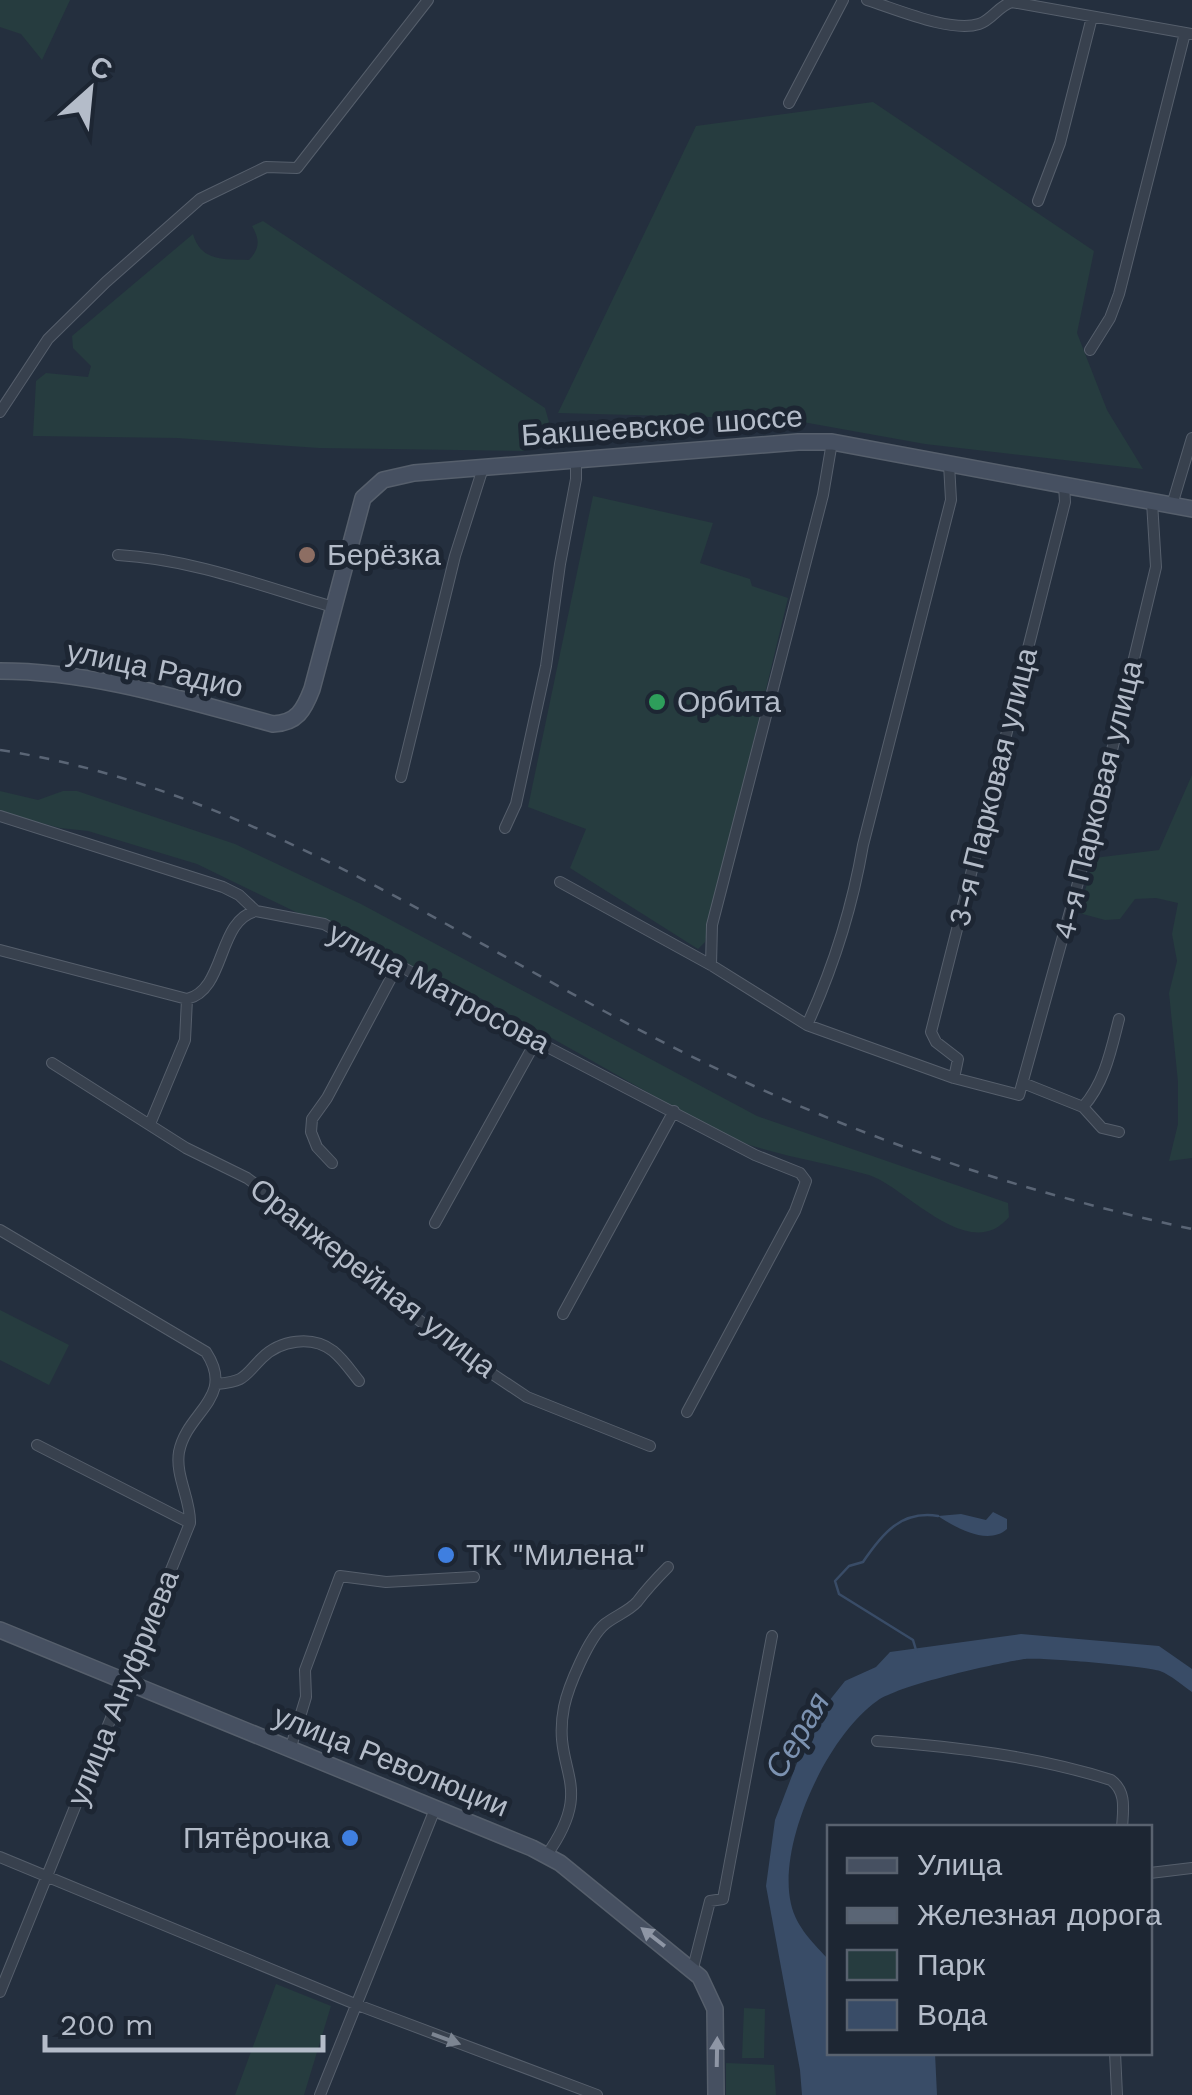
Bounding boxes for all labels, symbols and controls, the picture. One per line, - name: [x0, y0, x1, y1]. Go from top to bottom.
- north arrow: [40, 40, 140, 140]
- text: С: [85, 49, 118, 87]
- street label: Бакшеевское шоссе: [520, 398, 804, 453]
- place label: Берёзка: [327, 537, 441, 572]
- marker: Берёзка: [296, 544, 318, 566]
- street label: улица Радио: [64, 633, 246, 704]
- street label: 3-я Парковая улица: [941, 644, 1044, 930]
- street label: 4-я Парковая улица: [1046, 656, 1149, 943]
- place label: Орбита: [677, 684, 781, 719]
- marker: Орбита: [646, 691, 668, 713]
- street label: улица Матросова: [323, 914, 556, 1061]
- street label: Оранжерейная улица: [243, 1171, 503, 1385]
- place label: ТК "Милена": [466, 1537, 645, 1572]
- marker: ТК "Милена": [435, 1544, 457, 1566]
- street label: улица Ануфриева: [59, 1565, 186, 1811]
- water label: Серая: [757, 1685, 837, 1785]
- street label: улица Революции: [269, 1697, 514, 1824]
- place label: Пятёрочка: [183, 1820, 330, 1855]
- legend: [827, 1825, 1152, 2055]
- marker: Пятёрочка: [339, 1827, 361, 1849]
- text: Улица: [917, 1847, 1002, 1882]
- text: Железная дорога: [917, 1897, 1162, 1932]
- one-way arrow: [641, 1927, 666, 1948]
- text: Парк: [917, 1947, 986, 1982]
- scale bar: [45, 1990, 322, 2052]
- text: Вода: [917, 1997, 988, 2032]
- text: 200 m: [60, 2007, 154, 2042]
- one-way arrow: [431, 2031, 461, 2047]
- one-way arrow: [709, 2036, 725, 2068]

